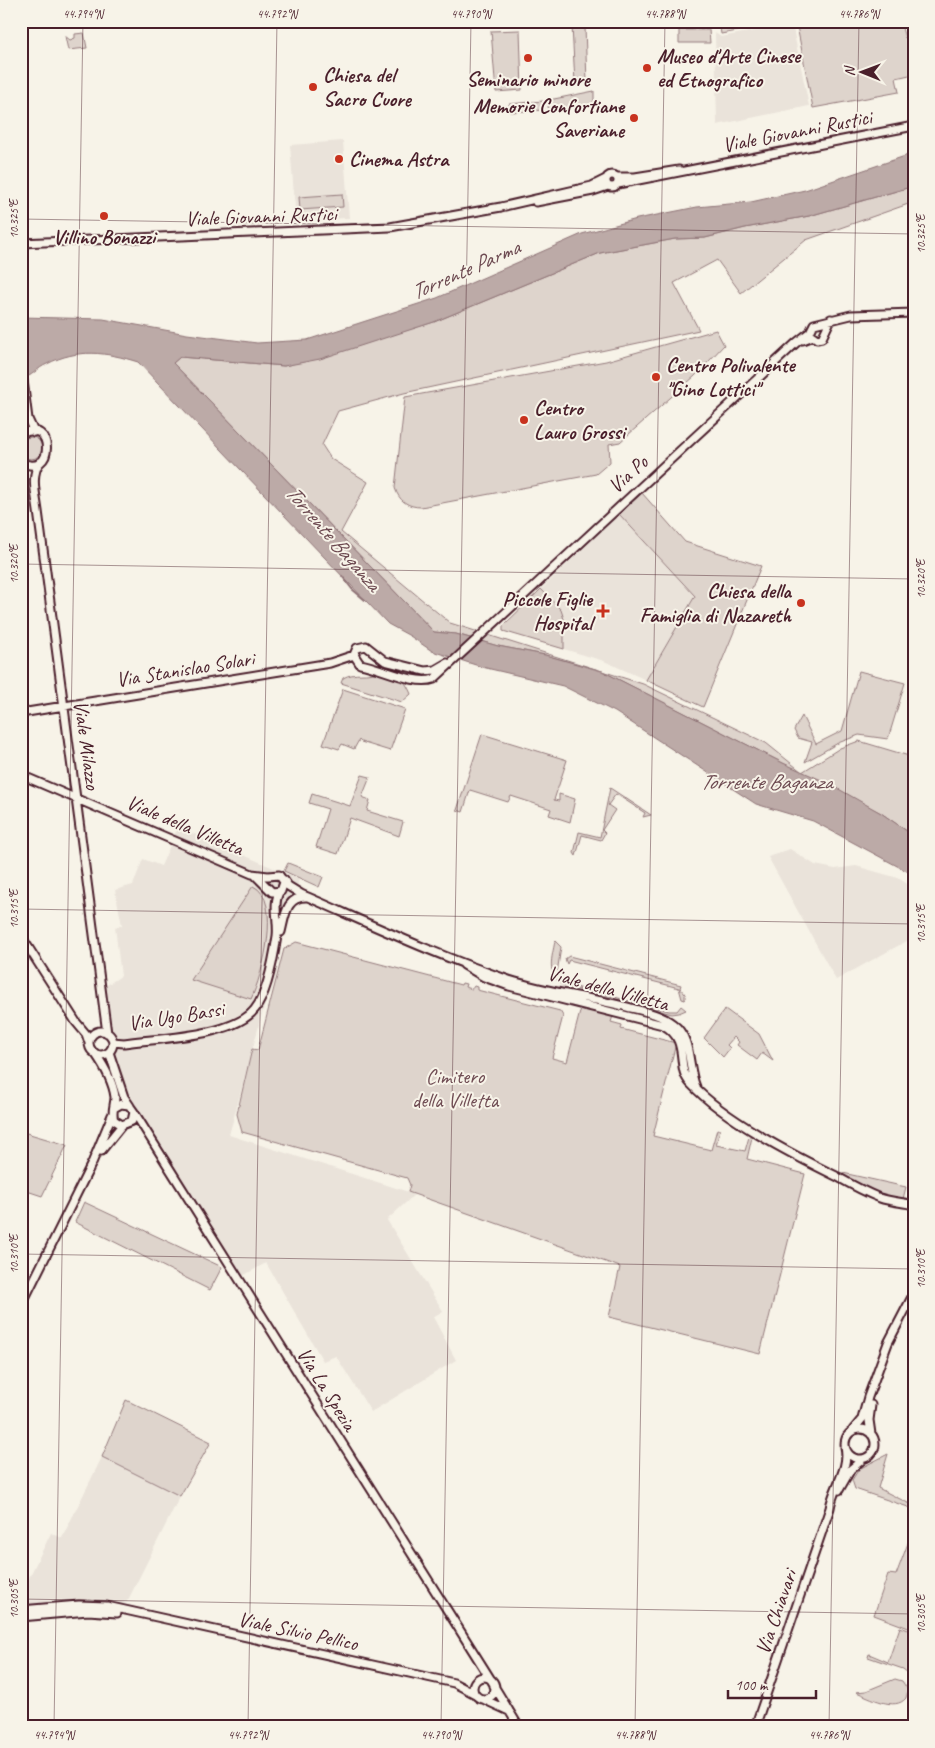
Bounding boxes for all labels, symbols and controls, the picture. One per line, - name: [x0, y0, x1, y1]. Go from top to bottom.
- text: 44.794°N: [63, 6, 105, 22]
- text: 44.792°N: [257, 6, 299, 22]
- text: 44.790°N: [451, 6, 493, 22]
- text: 44.788°N: [645, 6, 687, 22]
- text: 44.786°N: [839, 6, 881, 22]
- place label: Museo d'Arte Cinese ed Etnografico: [657, 43, 802, 93]
- north arrow: [838, 48, 888, 98]
- marker: Seminario minore: [522, 52, 534, 64]
- place label: Chiesa del Sacro Cuore: [323, 62, 413, 112]
- marker: Museo d'Arte Cinese ed Etnografico: [641, 62, 653, 74]
- text: N: [841, 65, 858, 76]
- place label: Seminario minore: [466, 66, 592, 92]
- marker: Chiesa del Sacro Cuore: [307, 81, 319, 93]
- place label: Memorie Confortiane Saveriane: [473, 93, 626, 143]
- street label: Viale Giovanni Rustici: [720, 103, 877, 158]
- marker: Memorie Confortiane Saveriane: [628, 112, 640, 124]
- place label: Cinema Astra: [349, 146, 450, 172]
- marker: Cinema Astra: [333, 153, 345, 165]
- text: 10.325°E: [6, 198, 22, 239]
- street label: Viale Giovanni Rustici: [185, 200, 340, 232]
- marker: Villino Bonazzi: [98, 210, 110, 222]
- text: 10.325°E: [913, 213, 929, 254]
- place label: Villino Bonazzi: [53, 224, 158, 250]
- water label: Torrente Parma: [406, 233, 526, 306]
- place label: Centro Polivalente "Gino Lottici": [666, 352, 796, 402]
- marker: Centro Polivalente "Gino Lottici": [650, 371, 662, 383]
- place label: Centro Lauro Grossi: [534, 395, 628, 445]
- marker: Centro Lauro Grossi: [518, 414, 530, 426]
- street label: Via Po: [603, 448, 654, 499]
- water label: Torrente Baganza: [279, 479, 389, 599]
- text: 10.320°E: [6, 543, 22, 584]
- text: 10.320°E: [913, 558, 929, 599]
- place label: Chiesa della Famiglia di Nazareth: [640, 578, 792, 628]
- place label: Piccole Figlie Hospital: [503, 586, 596, 636]
- marker: Chiesa della Famiglia di Nazareth: [795, 597, 807, 609]
- marker: Piccole Figlie Hospital: [596, 604, 610, 618]
- street label: Via Stanislao Solari: [114, 645, 259, 693]
- street label: Viale Milazzo: [68, 699, 106, 793]
- water label: Torrente Baganza: [700, 768, 835, 796]
- street label: Viale della Villetta: [123, 789, 249, 862]
- text: 10.315°E: [6, 888, 22, 929]
- text: 10.315°E: [913, 903, 929, 944]
- street label: Viale della Villetta: [545, 959, 673, 1017]
- street label: Via Ugo Bassi: [126, 995, 229, 1036]
- park label: Cimitero della Villetta: [412, 1063, 500, 1113]
- text: 10.310°E: [6, 1233, 22, 1274]
- text: 10.310°E: [913, 1248, 929, 1289]
- street label: Via La Spezia: [291, 1342, 364, 1438]
- street label: Via Chiavari: [749, 1563, 804, 1658]
- text: 10.305°E: [6, 1578, 22, 1619]
- text: 10.305°E: [913, 1593, 929, 1634]
- street label: Viale Silvio Pellico: [236, 1606, 362, 1657]
- scale bar: [728, 1668, 815, 1700]
- text: 100 m: [735, 1676, 769, 1695]
- text: 44.794°N: [34, 1727, 76, 1743]
- text: 44.792°N: [228, 1727, 270, 1743]
- text: 44.790°N: [421, 1727, 463, 1743]
- text: 44.788°N: [615, 1727, 657, 1743]
- text: 44.786°N: [809, 1727, 851, 1743]

